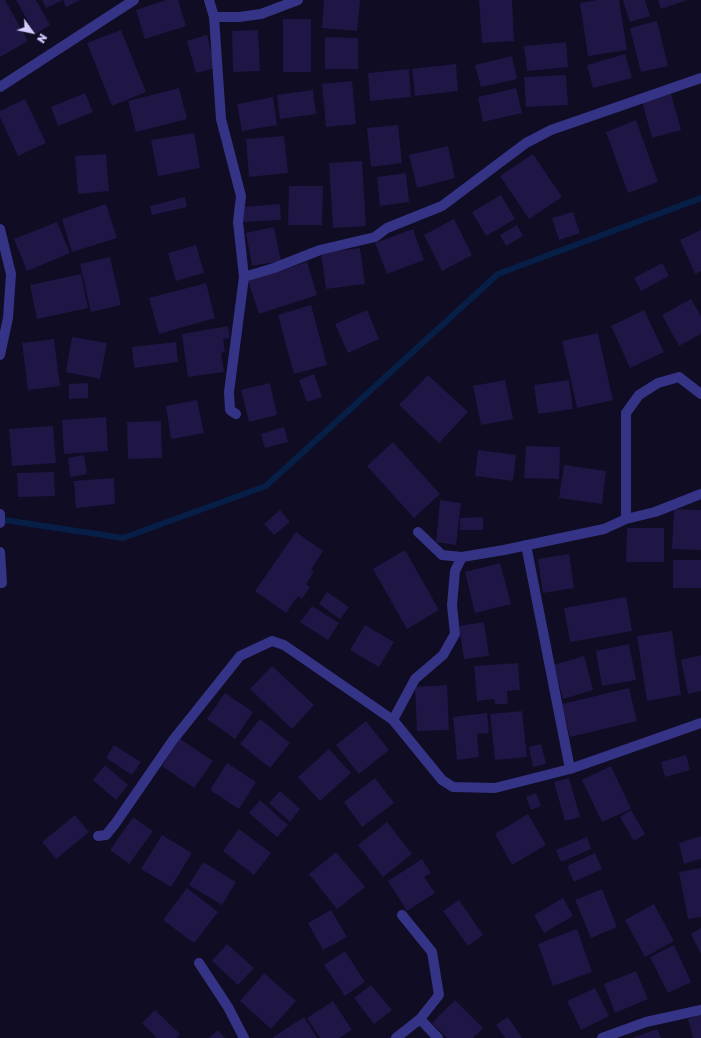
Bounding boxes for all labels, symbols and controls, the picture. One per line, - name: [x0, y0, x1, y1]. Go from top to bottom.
- north arrow: [12, 12, 52, 52]
- text: N: [35, 32, 50, 46]

